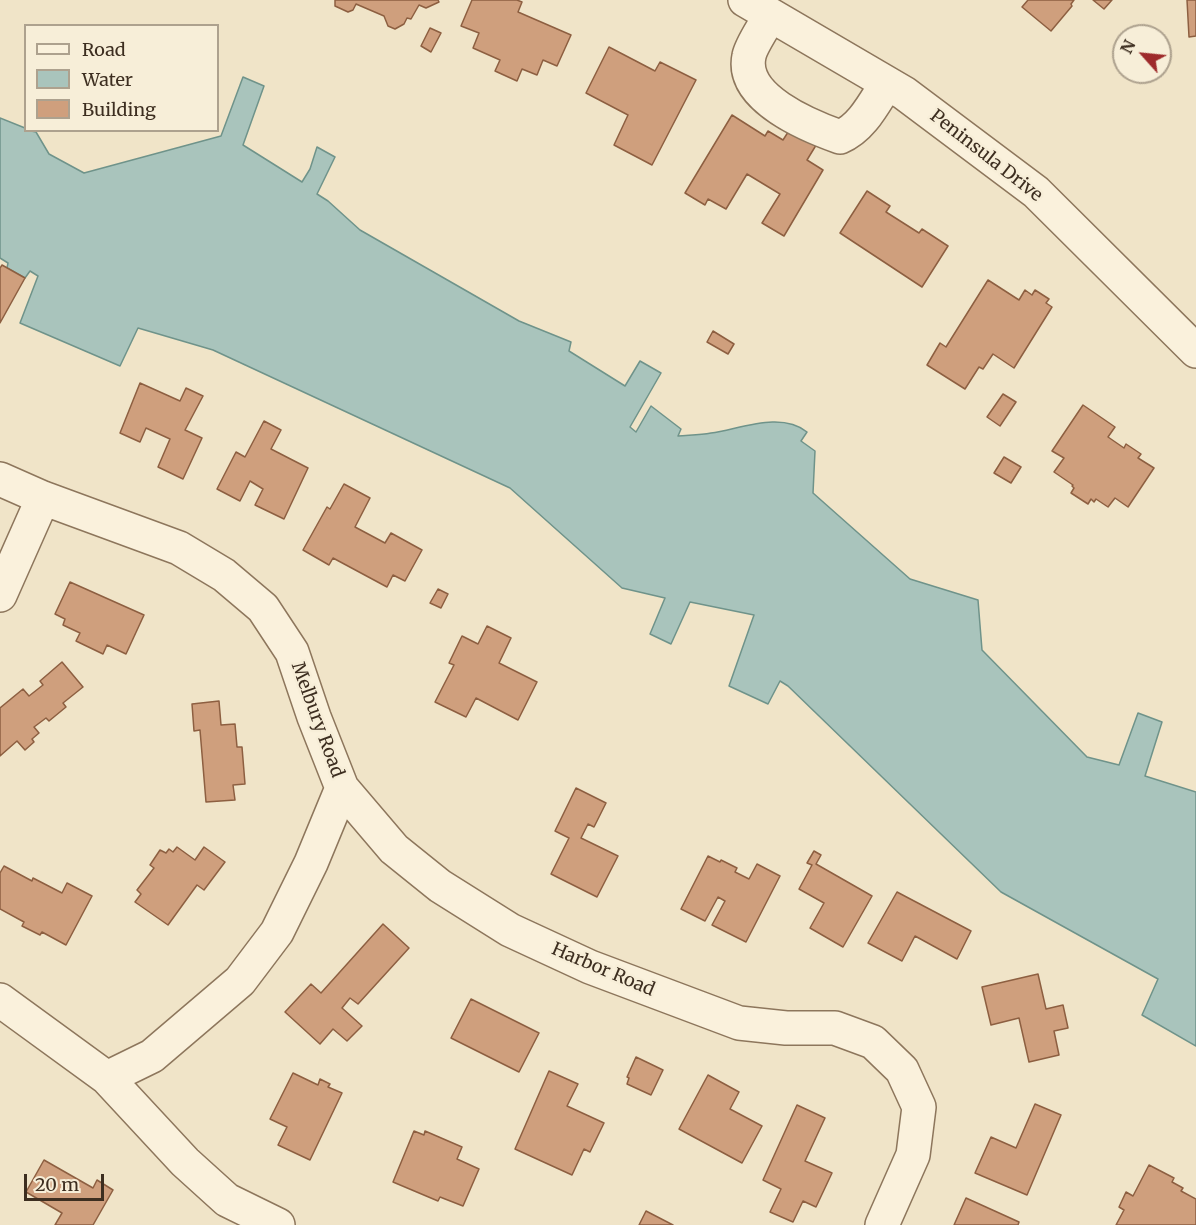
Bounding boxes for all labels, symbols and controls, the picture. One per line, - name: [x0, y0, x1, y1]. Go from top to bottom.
- legend: [24, 24, 219, 132]
- north arrow: [1112, 24, 1172, 84]
- text: N: [1116, 37, 1140, 57]
- text: Road: [82, 38, 126, 61]
- text: Water: [82, 68, 133, 91]
- text: Building: [82, 98, 156, 121]
- street label: Peninsula Drive: [926, 105, 1046, 207]
- street label: Melbury Road: [286, 659, 348, 781]
- street label: Harbor Road: [548, 939, 658, 1001]
- scale bar: [27, 1162, 106, 1200]
- text: 20 m: [35, 1173, 79, 1196]

